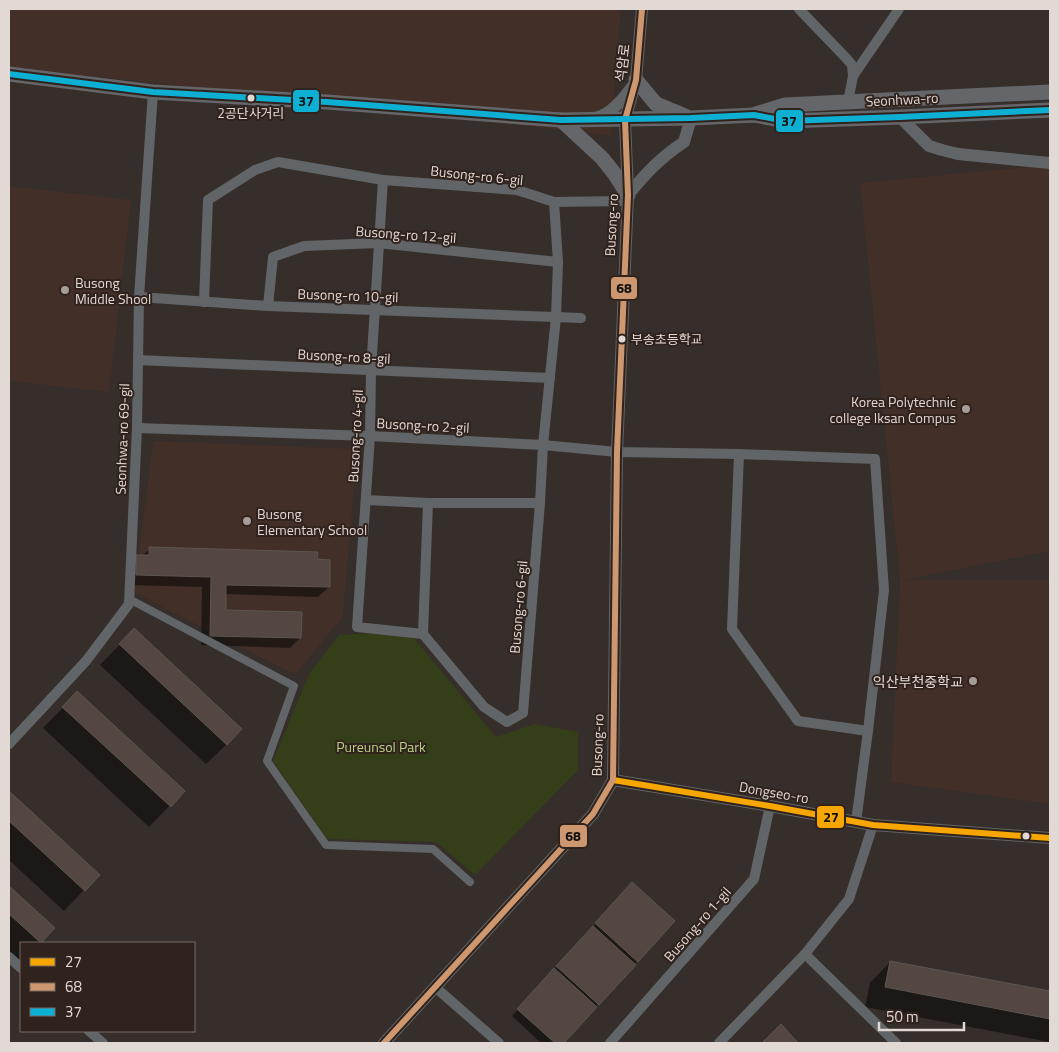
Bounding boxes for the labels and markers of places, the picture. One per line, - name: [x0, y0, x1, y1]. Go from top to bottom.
- marker: 2공단사거리: [246, 93, 256, 103]
- place label: 2공단사거리: [217, 103, 285, 123]
- place label: Busong Middle Shool: [75, 272, 151, 309]
- marker: Busong Middle Shool: [59, 284, 71, 296]
- place label: 부송초등학교: [631, 329, 703, 349]
- marker: 부송초등학교: [617, 334, 627, 344]
- place label: Korea Polytechnic college Iksan Compus: [830, 391, 956, 428]
- marker: Korea Polytechnic college Iksan Compus: [960, 403, 972, 415]
- place label: Busong Elementary School: [257, 503, 367, 540]
- marker: Busong Elementary School: [241, 515, 253, 527]
- place label: 익산부천중학교: [873, 671, 963, 692]
- marker: 익산부천중학교: [967, 675, 979, 687]
- unlabelled marker: [1021, 831, 1031, 841]

